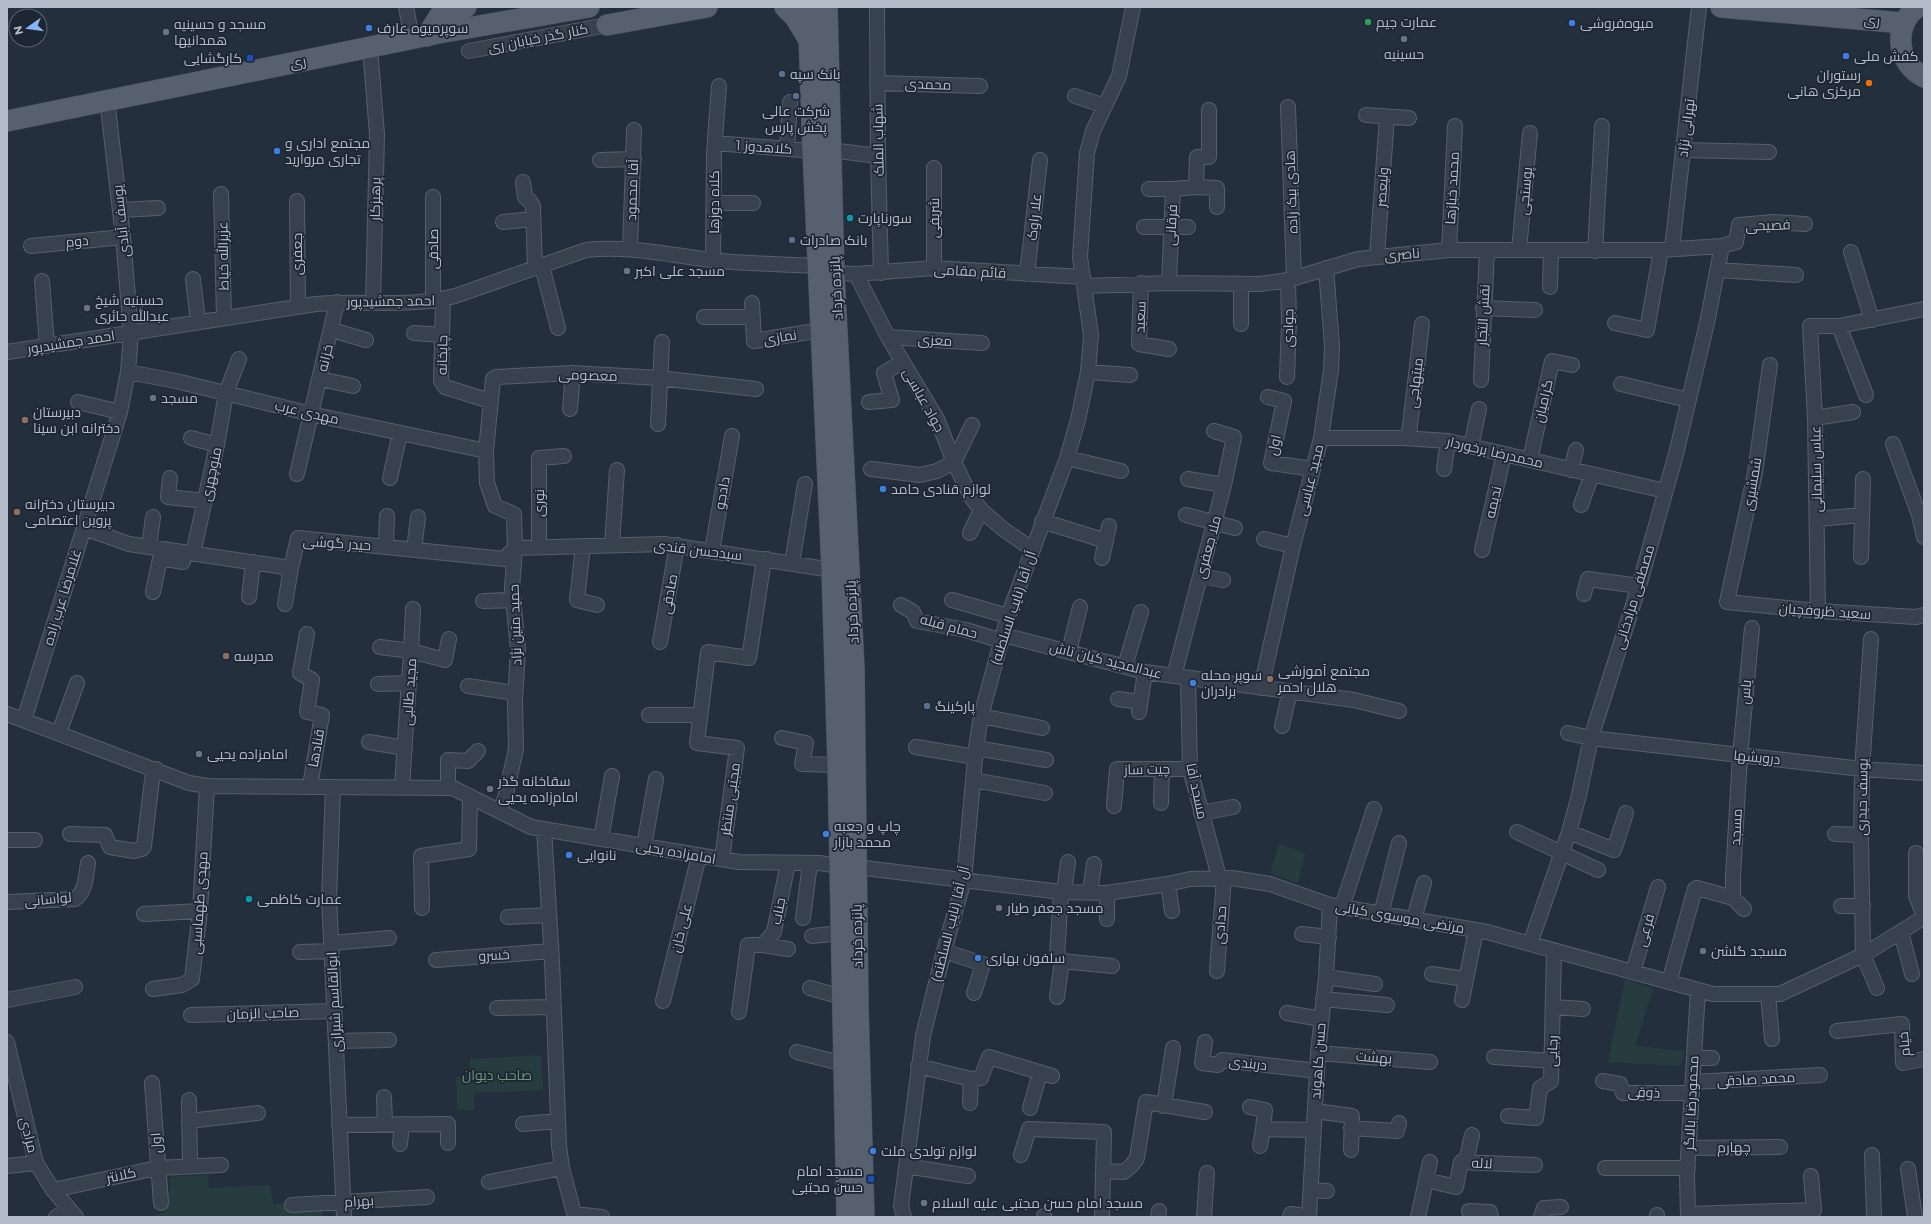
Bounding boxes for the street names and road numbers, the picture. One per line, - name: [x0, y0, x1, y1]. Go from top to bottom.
- street label: ری: [1863, 10, 1881, 30]
- street label: کنار گذر خیابان ری: [486, 19, 590, 57]
- street label: ری: [288, 52, 308, 72]
- street label: محمدی: [904, 74, 952, 94]
- street label: تهرانی نژاد: [1673, 97, 1699, 158]
- street label: شهاب الملک: [868, 104, 888, 176]
- street label: کلاهدوز 1: [735, 136, 793, 158]
- street label: هادی بیک زاده: [1281, 150, 1301, 234]
- street label: محمد خبازها: [1441, 151, 1463, 225]
- street label: آقا محمود: [622, 159, 642, 221]
- street label: ولیعصر: [1372, 166, 1392, 209]
- street label: پوستچی: [1514, 166, 1537, 216]
- street label: کلاه دوزها: [705, 170, 723, 234]
- street label: پرهیزکار: [366, 177, 385, 222]
- street label: یوسف آبادی: [108, 184, 134, 258]
- street label: علا راوک: [1023, 192, 1045, 242]
- street label: شریفی: [925, 198, 943, 238]
- street label: فرقانی: [1161, 204, 1181, 246]
- street label: فصیحی: [1745, 215, 1791, 235]
- street label: عزیزالله خیاط: [213, 221, 233, 291]
- street label: صادقی: [424, 229, 442, 269]
- street label: دوم: [65, 231, 89, 252]
- street label: جعفری: [288, 233, 306, 275]
- street label: ناصری: [1383, 243, 1421, 265]
- street label: پانزده خرداد: [825, 255, 848, 320]
- street label: قائم مقامی: [933, 260, 1007, 283]
- street label: نقش التجار: [1472, 284, 1494, 347]
- street label: احمد جمشیدپور: [346, 291, 435, 312]
- street label: سعید: [1130, 301, 1150, 333]
- street label: جوادی: [1279, 308, 1297, 348]
- street label: نمازی: [762, 325, 798, 349]
- street label: احمد جمشیدپور: [25, 326, 116, 359]
- street label: معزی: [917, 330, 953, 350]
- street label: چاپخانه: [433, 335, 452, 375]
- street label: خزانه: [313, 342, 337, 374]
- street label: میتهاجی: [1403, 357, 1427, 409]
- street label: معصومی: [558, 365, 618, 385]
- street label: جواد عباسی: [899, 365, 949, 435]
- street label: گرامیان: [1529, 378, 1557, 424]
- street label: مهدی عرب: [273, 396, 341, 428]
- street label: عباس سلیمانی: [1806, 425, 1826, 513]
- street label: محمدرضا برخوردار: [1444, 432, 1545, 472]
- street label: اول: [1263, 433, 1285, 457]
- street label: مجید عباسی: [1292, 442, 1328, 518]
- street label: منوچهری: [196, 445, 226, 503]
- street label: شمشیری: [1738, 456, 1766, 512]
- street label: دادجو: [710, 475, 734, 511]
- street label: ندیمه: [1481, 484, 1505, 520]
- street label: نوری: [530, 489, 548, 517]
- street label: ملا جعفری: [1191, 514, 1225, 580]
- street label: حیدر گوشی: [302, 532, 372, 554]
- street label: سیدحسن قندی: [653, 536, 743, 564]
- street label: مصطفی مرادخانی: [1610, 543, 1658, 651]
- street label: غلامرضا عرب زاده: [39, 547, 85, 647]
- street label: آل آقا (نایب السلطنه): [986, 548, 1040, 668]
- street label: صادقی: [657, 573, 681, 615]
- street label: پانزده خرداد: [841, 579, 864, 644]
- street label: حمید متین نژاد: [505, 584, 525, 666]
- street label: سعید ظروفچیان: [1778, 599, 1872, 624]
- street label: حمام قبله: [918, 610, 980, 643]
- street label: عبدالمجید کیان تاش: [1048, 637, 1164, 683]
- street label: مجید طالبی: [398, 658, 420, 726]
- street label: یاس: [1735, 679, 1755, 705]
- street label: قنادها: [304, 727, 328, 769]
- street label: درویشها: [1733, 746, 1781, 768]
- street label: یوسف حیدری: [1852, 758, 1872, 836]
- street label: چیت ساز: [1123, 760, 1170, 779]
- street label: مجتبی منتظر: [716, 761, 744, 838]
- street label: مسجد آقا: [1182, 761, 1212, 821]
- street label: مسجد: [1726, 808, 1746, 846]
- street label: امامزاده یحیی: [634, 836, 718, 868]
- street label: مهدی طهماسبی: [186, 851, 212, 955]
- street label: آل آقا (نایب السلطنه): [927, 864, 973, 984]
- street label: لواسانی: [24, 888, 72, 910]
- street label: جناب: [767, 896, 789, 926]
- street label: مرتضی موسوی کیانی: [1334, 897, 1466, 937]
- street label: علی خان: [666, 902, 696, 954]
- street label: پانزده خرداد: [847, 904, 868, 968]
- street label: حدادی: [1210, 905, 1230, 945]
- street label: فرعی: [1632, 911, 1658, 949]
- street label: خسرو: [478, 945, 510, 965]
- street label: ابوالقاسم شیرازی: [322, 951, 347, 1053]
- street label: صاحب الزمان: [226, 1003, 300, 1023]
- street label: حسن کاهوند: [1306, 1022, 1330, 1100]
- street label: خیام: [1894, 1031, 1915, 1057]
- street label: رجایی: [1542, 1035, 1562, 1067]
- street label: بهشت: [1355, 1046, 1393, 1068]
- street label: دربندی: [1228, 1052, 1268, 1074]
- street label: محمودرضا بالاگر: [1679, 1055, 1702, 1152]
- street label: محمد صادقی: [1716, 1068, 1796, 1090]
- street label: ذوقی: [1627, 1082, 1661, 1102]
- street label: مرادی: [16, 1115, 42, 1155]
- street label: اول: [146, 1132, 166, 1154]
- street label: چهارم: [1717, 1138, 1751, 1157]
- street label: لاله: [1471, 1153, 1493, 1173]
- street label: کلانتر: [103, 1163, 138, 1187]
- street label: بهرام: [344, 1191, 375, 1212]

